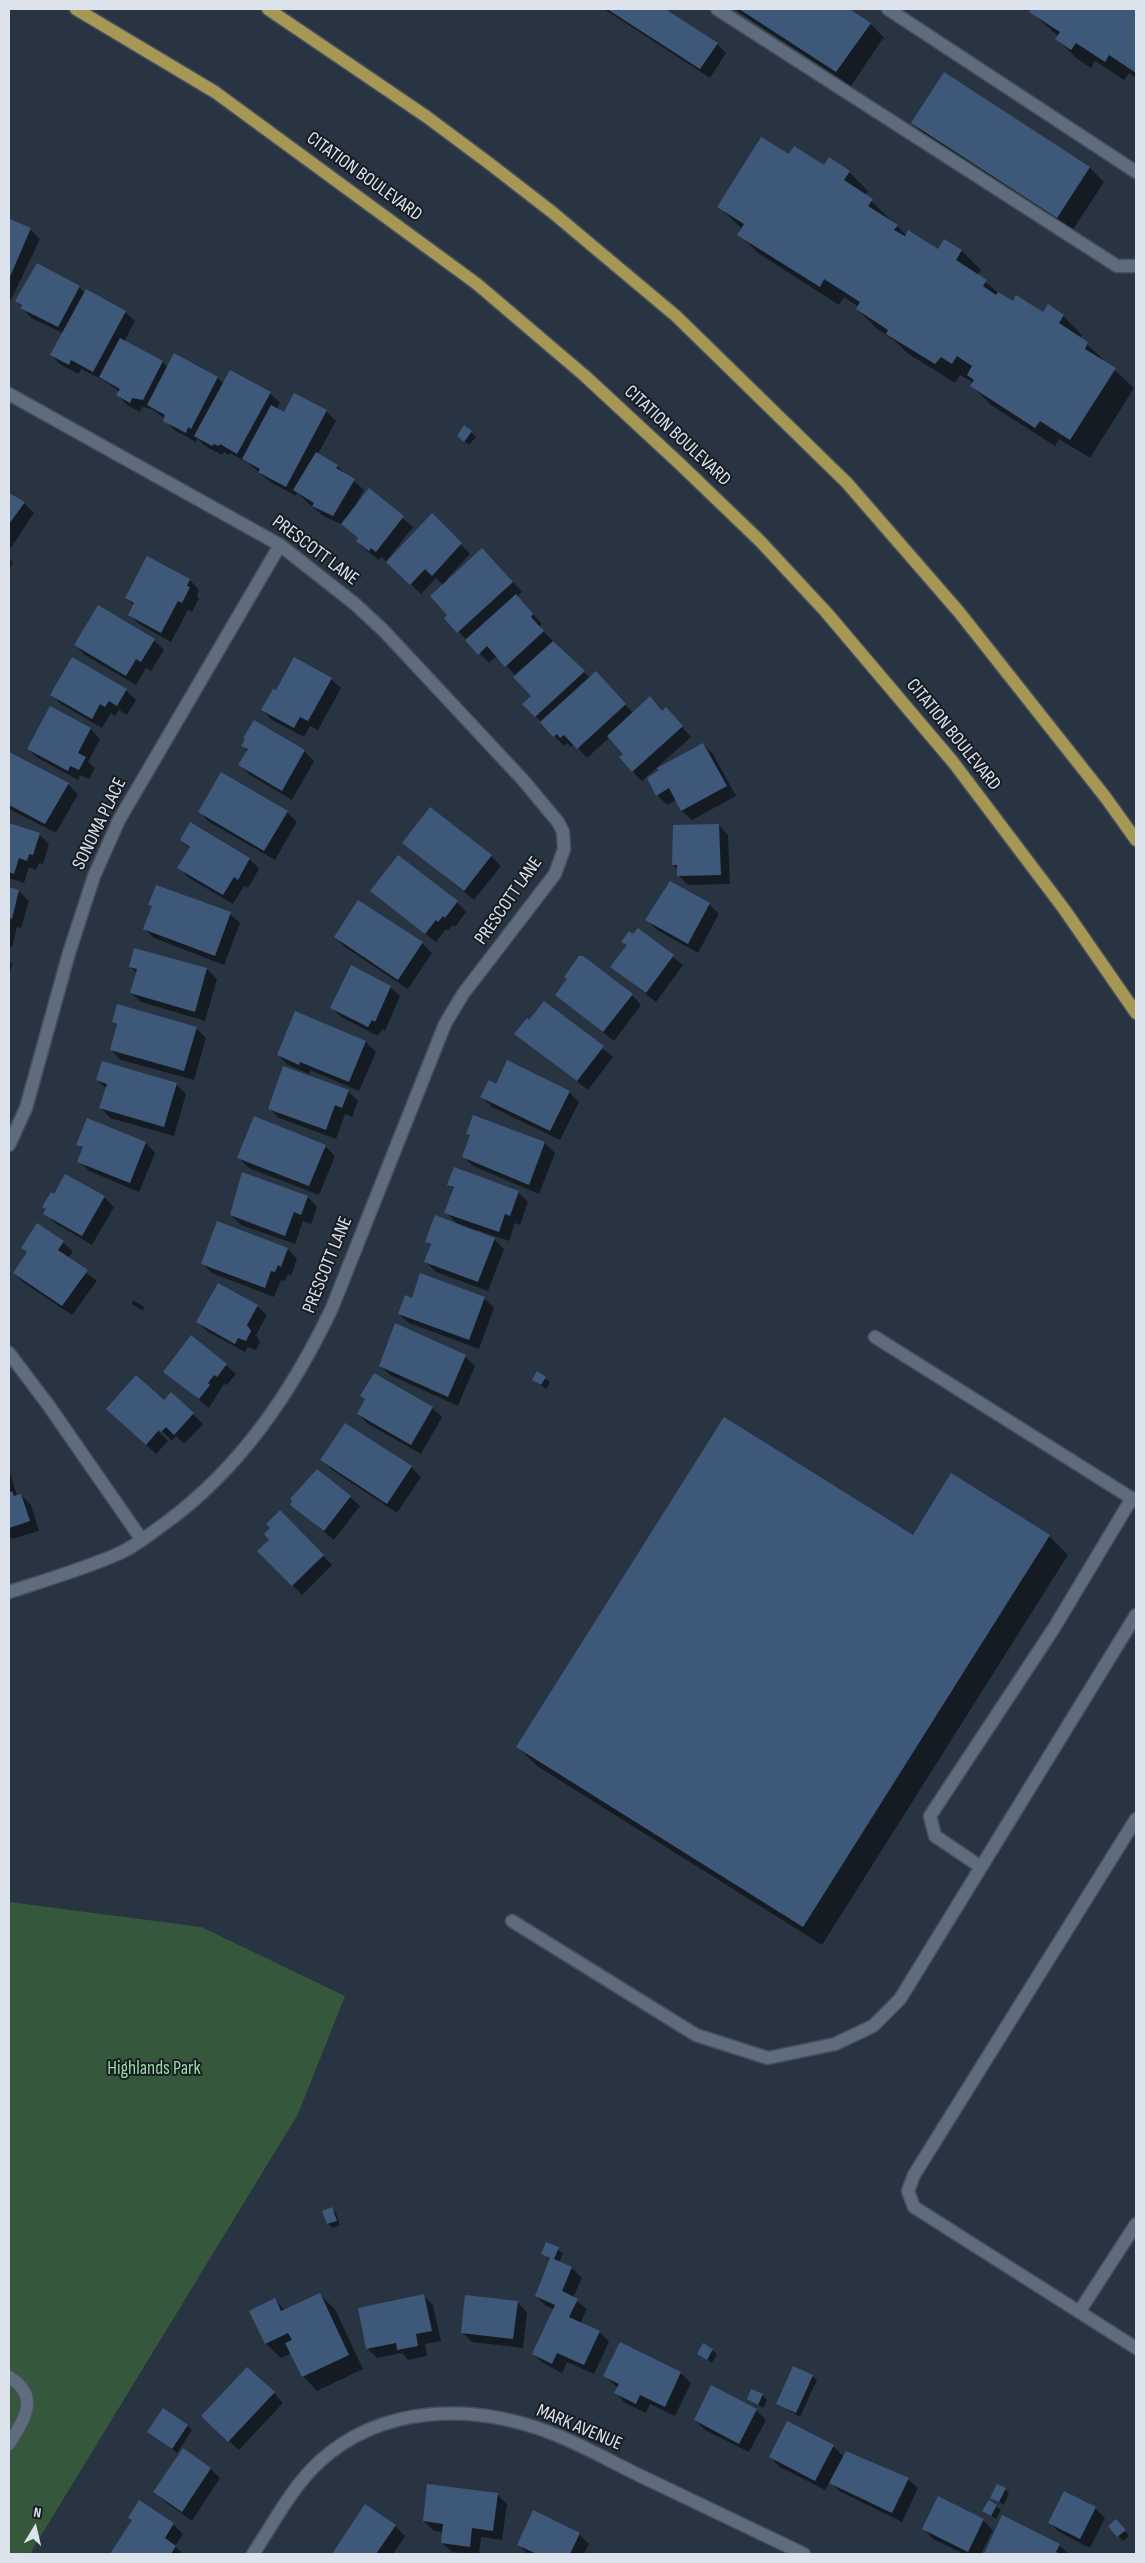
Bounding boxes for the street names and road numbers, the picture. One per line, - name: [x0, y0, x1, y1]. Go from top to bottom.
- street label: CITATION BOULEVARD: [302, 127, 426, 227]
- street label: CITATION BOULEVARD: [619, 381, 735, 491]
- street label: PRESCOTT LANE: [267, 511, 363, 591]
- street label: CITATION BOULEVARD: [901, 674, 1005, 796]
- street label: SONOMA PLACE: [68, 774, 132, 874]
- street label: PRESCOTT LANE: [470, 853, 548, 949]
- street label: PRESCOTT LANE: [298, 1213, 358, 1317]
- street label: MARK AVENUE: [533, 2400, 625, 2456]

